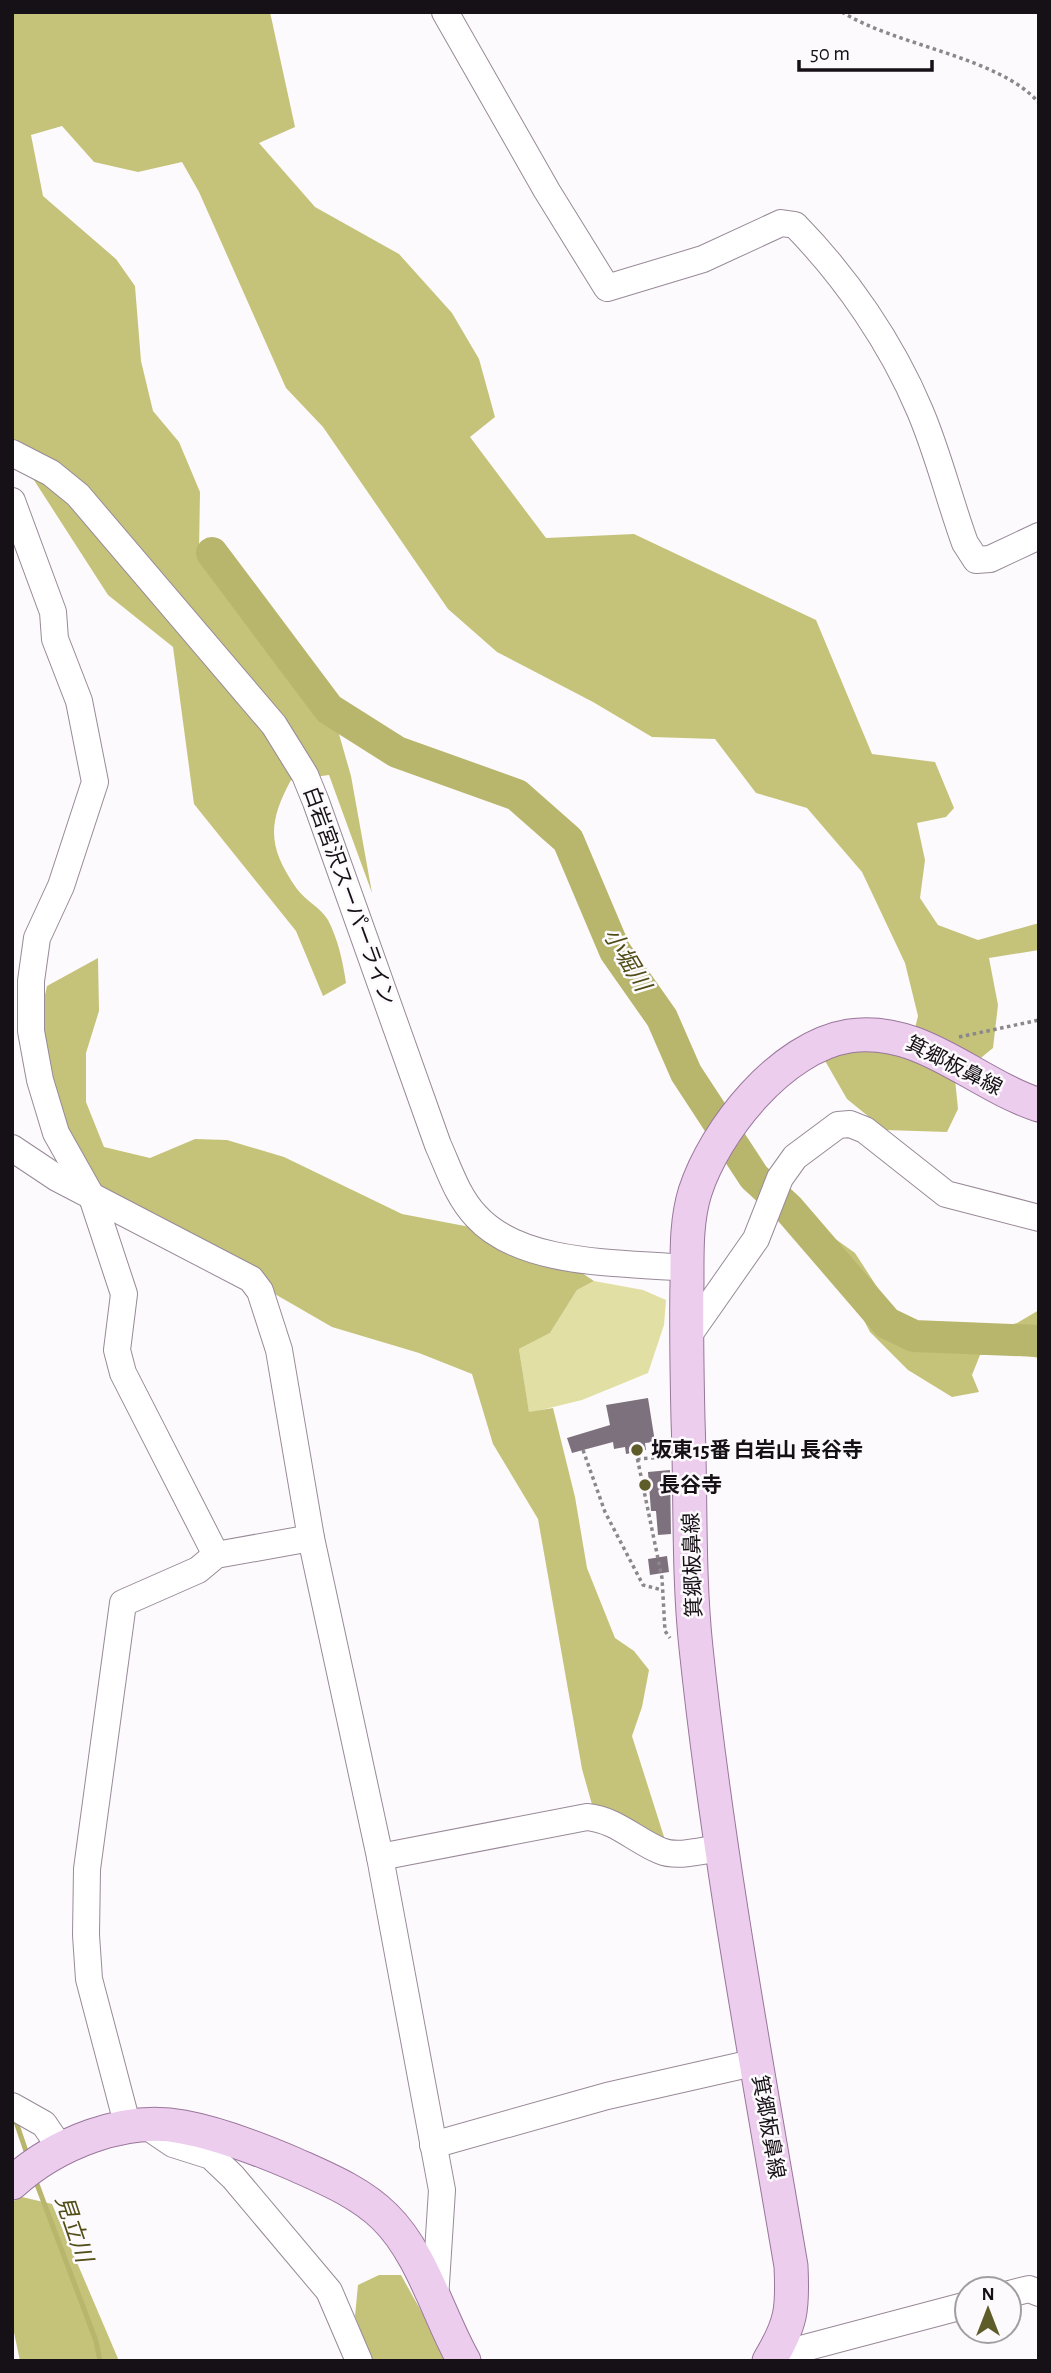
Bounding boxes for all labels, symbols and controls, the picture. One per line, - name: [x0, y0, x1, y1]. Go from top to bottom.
- scale bar: [799, 28, 932, 72]
- text: 50 m: [810, 43, 850, 64]
- street label: 白岩宮沢スーパーライン: [300, 784, 399, 1008]
- water label: 小堀川: [598, 923, 657, 998]
- street label: 箕郷板鼻線: [902, 1032, 1006, 1099]
- place label: 坂東15番 白岩山 長谷寺: [651, 1439, 863, 1461]
- marker: 坂東15番 白岩山 長谷寺: [629, 1442, 645, 1458]
- place label: 長谷寺: [659, 1474, 722, 1496]
- marker: 長谷寺: [637, 1477, 653, 1493]
- street label: 箕郷板鼻線: [680, 1512, 705, 1618]
- street label: 箕郷板鼻線: [749, 2073, 788, 2181]
- water label: 見立川: [51, 2192, 98, 2268]
- north arrow: [953, 2275, 1023, 2345]
- text: N: [981, 2285, 995, 2304]

